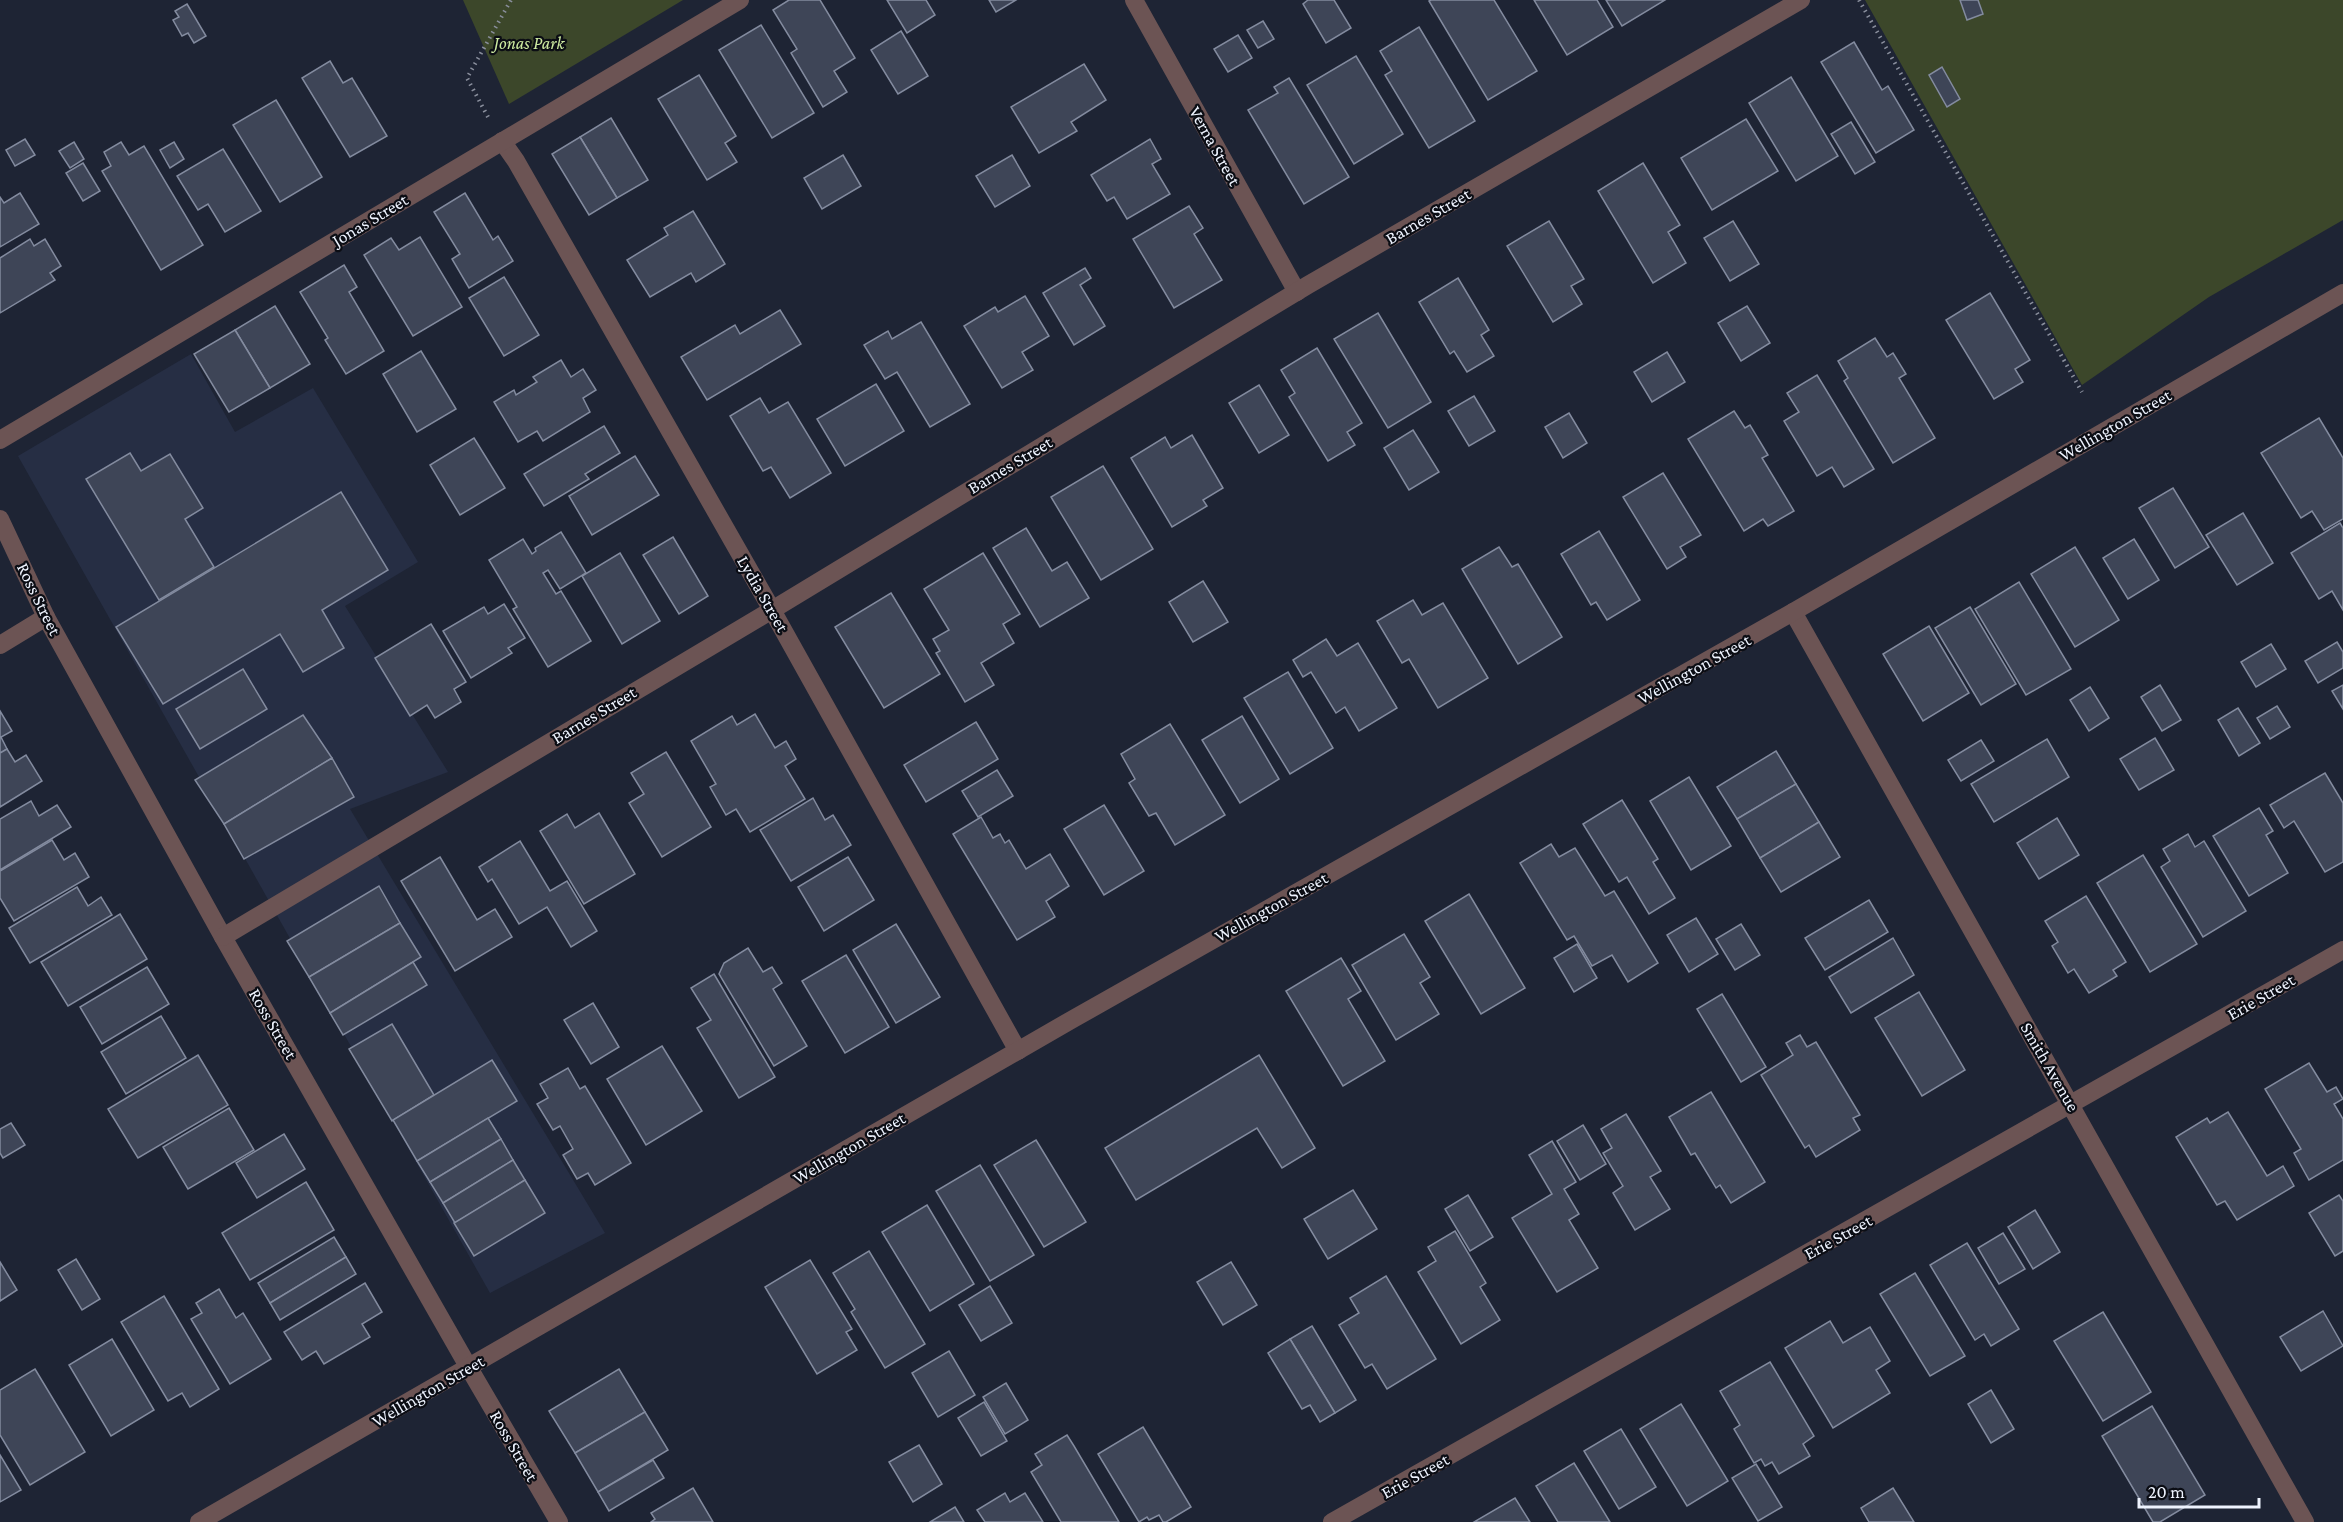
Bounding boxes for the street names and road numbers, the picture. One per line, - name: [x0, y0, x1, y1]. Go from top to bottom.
- street label: Verna Street: [1185, 103, 1245, 190]
- street label: Barnes Street: [1382, 183, 1475, 248]
- street label: Jonas Street: [327, 189, 412, 251]
- street label: Wellington Street: [2055, 384, 2176, 465]
- street label: Barnes Street: [964, 431, 1057, 498]
- street label: Lydia Street: [733, 552, 793, 637]
- street label: Ross Street: [13, 559, 66, 640]
- street label: Wellington Street: [1634, 629, 1755, 708]
- street label: Barnes Street: [548, 681, 641, 748]
- street label: Wellington Street: [1211, 867, 1332, 946]
- street label: Erie Street: [2224, 969, 2299, 1024]
- street label: Ross Street: [245, 985, 302, 1064]
- street label: Smith Avenue: [2016, 1019, 2084, 1115]
- street label: Wellington Street: [789, 1107, 910, 1188]
- street label: Erie Street: [1801, 1210, 1876, 1264]
- street label: Wellington Street: [368, 1350, 489, 1431]
- street label: Ross Street: [486, 1407, 543, 1486]
- street label: Erie Street: [1378, 1449, 1453, 1503]

